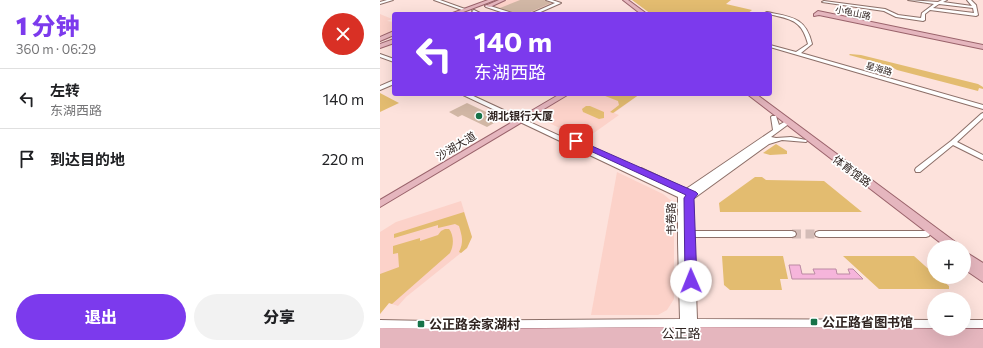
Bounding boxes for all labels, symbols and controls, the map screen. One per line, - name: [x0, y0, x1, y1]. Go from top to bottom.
- street label: 小龟山路: [834, 3, 872, 22]
- text: 1 分钟: [16, 11, 80, 40]
- button: close: [322, 13, 364, 55]
- text: 140 m: [474, 24, 552, 58]
- icon: left: [408, 28, 460, 80]
- text: 360 m · 06:29: [16, 41, 96, 57]
- street label: 星海路: [865, 60, 894, 78]
- text: 东湖西路: [474, 61, 546, 83]
- text: 左转: [50, 81, 80, 99]
- icon: left: [16, 88, 38, 110]
- text: 140 m: [323, 90, 364, 108]
- text: 东湖西路: [50, 102, 102, 118]
- place label: 湖北银行大厦: [487, 109, 553, 122]
- marker: 湖北银行大厦: [474, 111, 484, 121]
- pin: [559, 124, 593, 158]
- street label: 沙湖大道: [434, 129, 478, 162]
- icon: arrive: [565, 130, 587, 152]
- icon: arrive: [16, 148, 38, 170]
- text: 到达目的地: [50, 150, 125, 168]
- text: 220 m: [322, 150, 364, 168]
- street label: 体育馆路: [831, 152, 874, 189]
- street label: 书卷路: [664, 203, 677, 236]
- map controls: [927, 240, 971, 336]
- button: +: [927, 240, 971, 284]
- position arrow: [670, 260, 712, 302]
- button: −: [927, 292, 971, 336]
- button: 退出: [16, 294, 186, 340]
- button: 分享: [194, 294, 364, 340]
- place label: 公正路省图书馆: [822, 314, 913, 330]
- place label: 公正路余家湖村: [429, 316, 520, 332]
- marker: 公正路省图书馆: [809, 317, 819, 327]
- marker: 公正路余家湖村: [416, 319, 426, 329]
- street label: 公正路: [661, 325, 701, 341]

